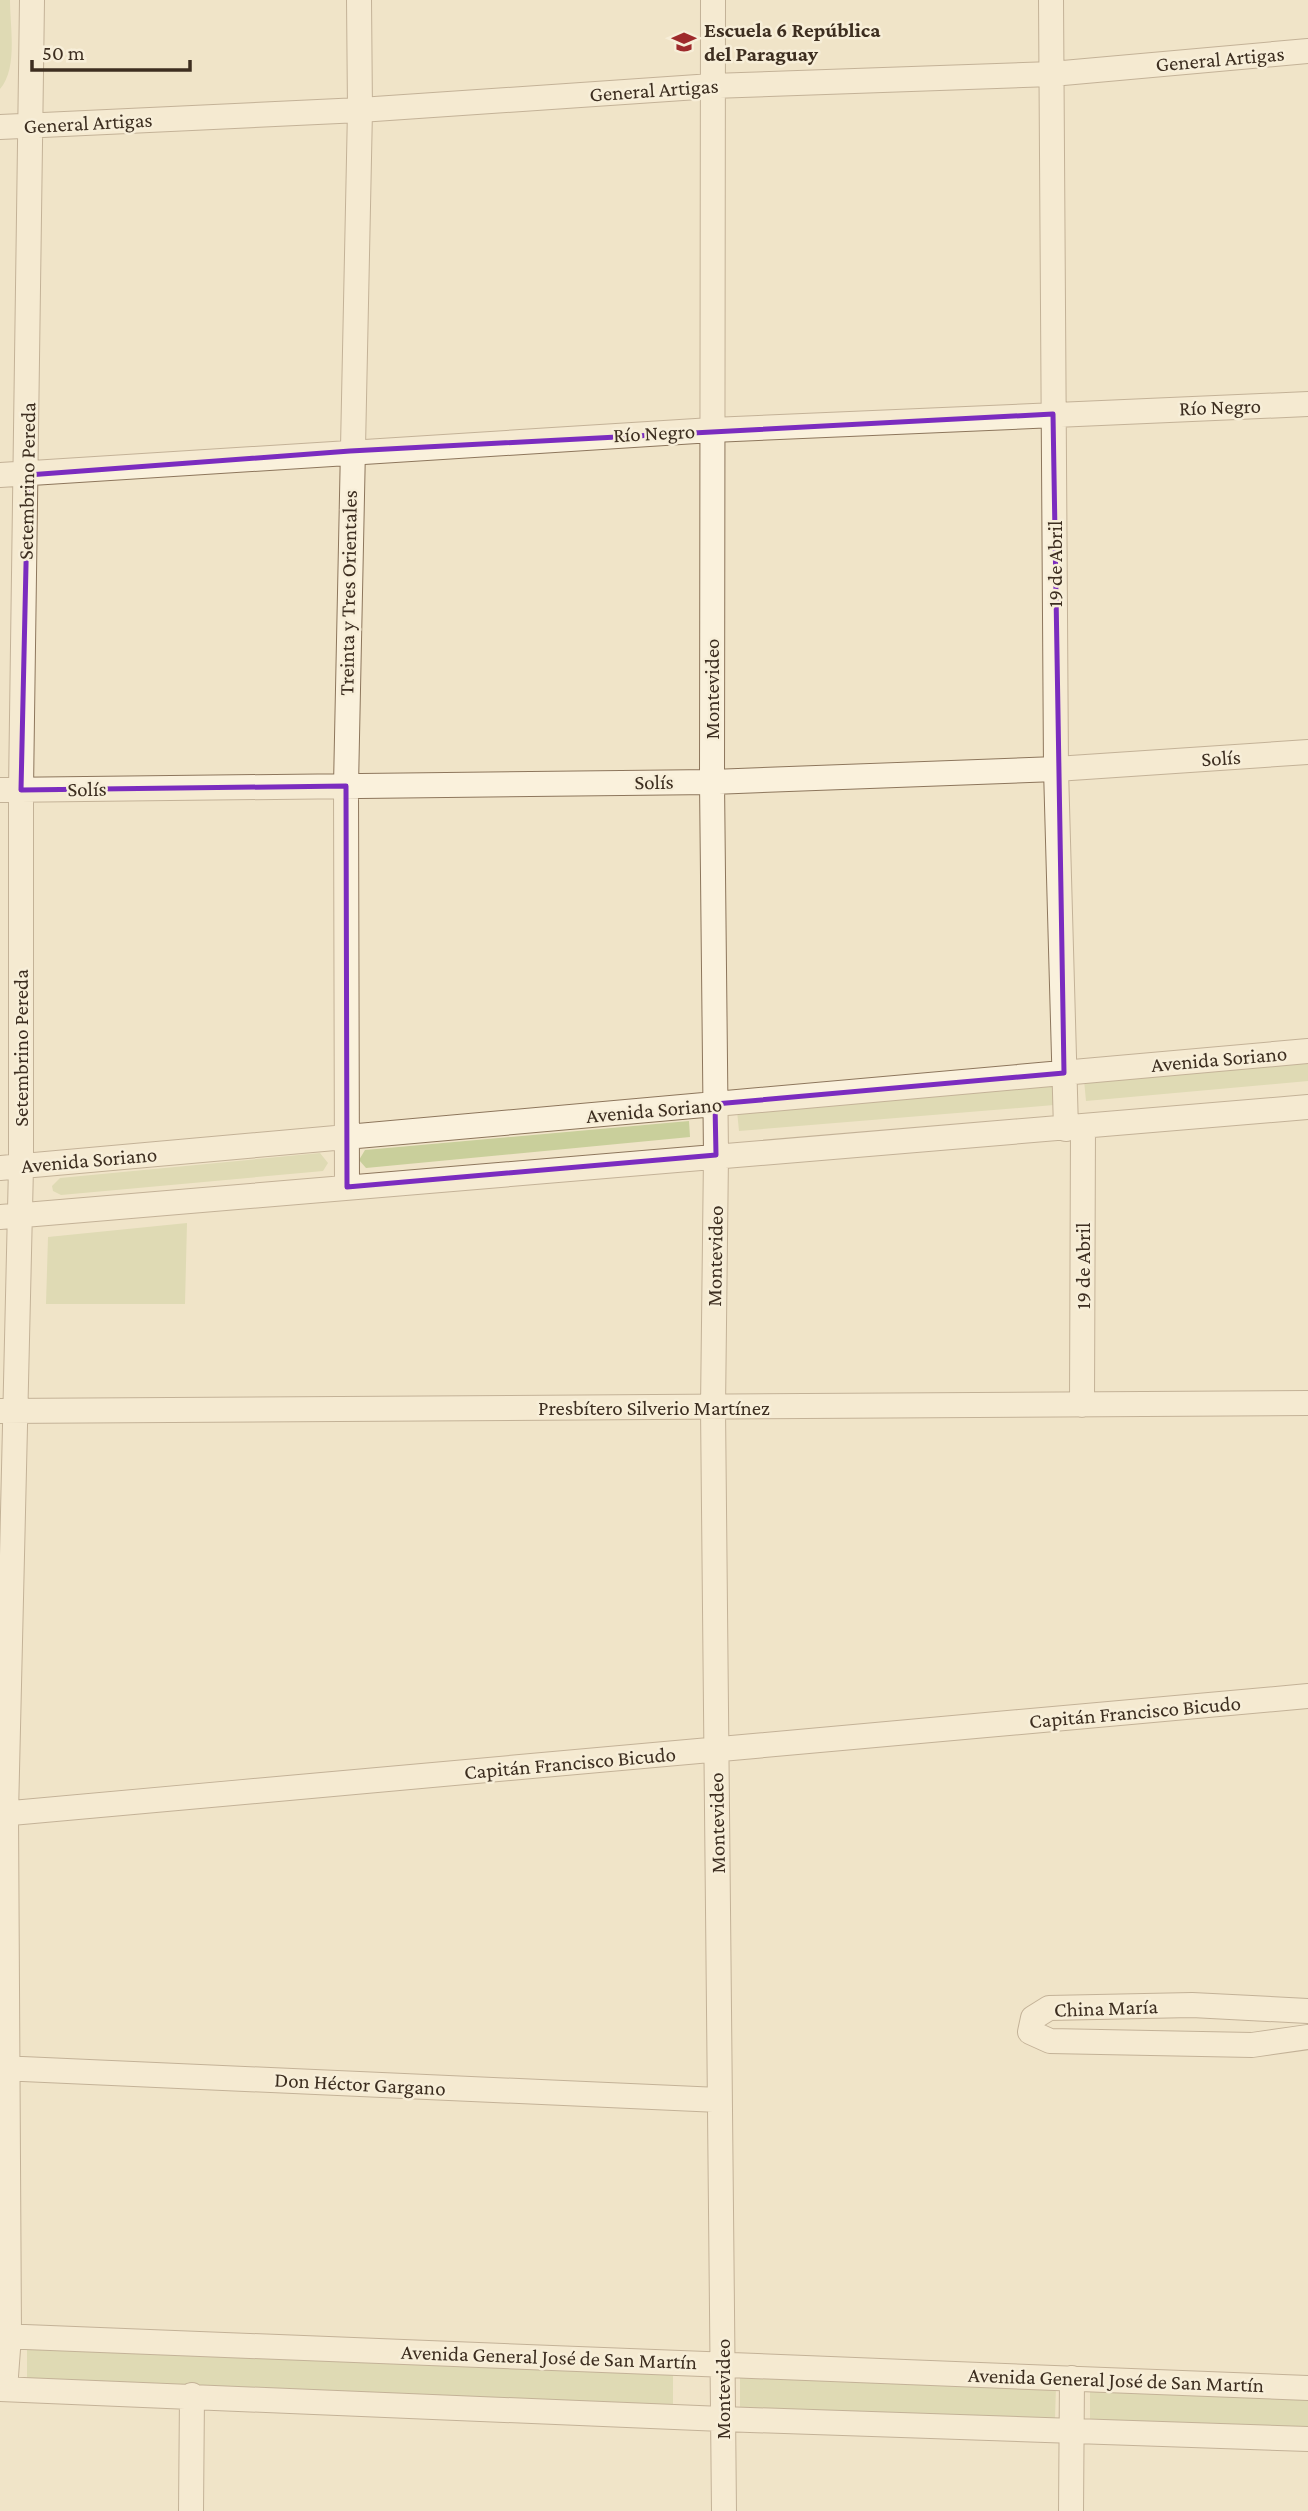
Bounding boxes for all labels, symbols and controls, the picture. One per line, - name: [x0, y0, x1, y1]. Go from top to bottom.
- place label: Escuela 6 República del Paraguay: [704, 18, 881, 66]
- scale bar: [32, 28, 189, 72]
- school or university icon: Escuela 6 República del Paraguay: [670, 28, 698, 56]
- text: 50 m: [42, 41, 85, 65]
- street label: General Artigas: [1155, 41, 1285, 77]
- street label: General Artigas: [589, 74, 719, 106]
- street label: General Artigas: [23, 108, 153, 138]
- street label: Río Negro: [1179, 394, 1261, 420]
- street label: Setembrino Pereda: [14, 402, 40, 560]
- street label: Río Negro: [612, 419, 696, 447]
- street label: Treinta y Tres Orientales: [334, 490, 362, 696]
- street label: 19 de Abril: [1043, 521, 1067, 607]
- street label: Montevideo: [700, 638, 724, 740]
- street label: Solís: [1200, 745, 1242, 771]
- street label: Solís: [634, 770, 674, 794]
- street label: Solís: [67, 777, 107, 801]
- street label: Setembrino Pereda: [9, 969, 33, 1127]
- street label: Avenida Soriano: [1150, 1041, 1288, 1077]
- street label: Avenida Soriano: [585, 1092, 723, 1128]
- street label: Avenida Soriano: [20, 1142, 158, 1178]
- street label: Montevideo: [702, 1205, 728, 1307]
- street label: 19 de Abril: [1071, 1223, 1095, 1309]
- street label: Presbítero Silverio Martínez: [538, 1396, 770, 1420]
- street label: Capitán Francisco Bicudo: [1028, 1691, 1242, 1733]
- street label: Capitán Francisco Bicudo: [463, 1742, 677, 1784]
- street label: Montevideo: [704, 1772, 730, 1874]
- street label: China María: [1054, 1994, 1159, 2022]
- street label: Don Héctor Gargano: [274, 2068, 446, 2100]
- street label: Montevideo: [711, 2338, 735, 2440]
- street label: Avenida General José de San Martín: [401, 2340, 697, 2374]
- street label: Avenida General José de San Martín: [968, 2363, 1264, 2397]

